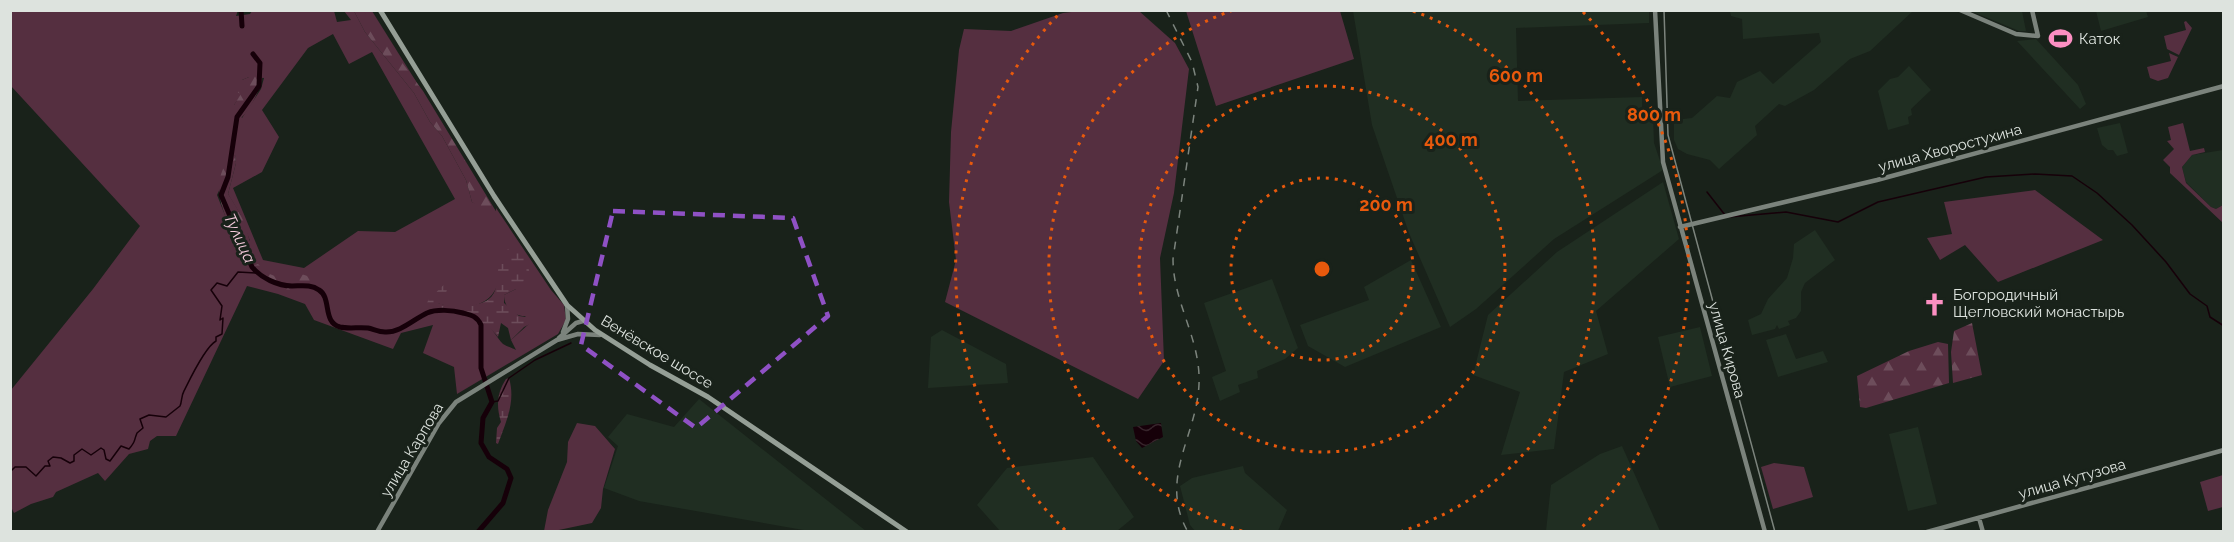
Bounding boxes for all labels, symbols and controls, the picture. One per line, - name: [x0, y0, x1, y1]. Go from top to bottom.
- sports icon: Каток: [2048, 26, 2074, 52]
- place label: Каток: [2079, 30, 2121, 48]
- text: 600 m: [1489, 65, 1543, 86]
- text: 800 m: [1627, 104, 1681, 125]
- street label: улица Хворостухина: [1876, 120, 2024, 176]
- text: 400 m: [1424, 129, 1478, 150]
- text: 200 m: [1359, 194, 1413, 215]
- water label: Тулица: [220, 210, 259, 267]
- centre of rings: [1312, 259, 1332, 279]
- place label: Богородичный Щегловский монастырь: [1953, 286, 2124, 321]
- church icon: Богородичный Щегловский монастырь: [1922, 291, 1948, 317]
- street label: улица Кирова: [1705, 300, 1749, 400]
- street label: Венёвское шоссе: [598, 311, 716, 393]
- street label: улица Карпова: [377, 400, 447, 500]
- street label: улица Кутузова: [2016, 455, 2128, 503]

